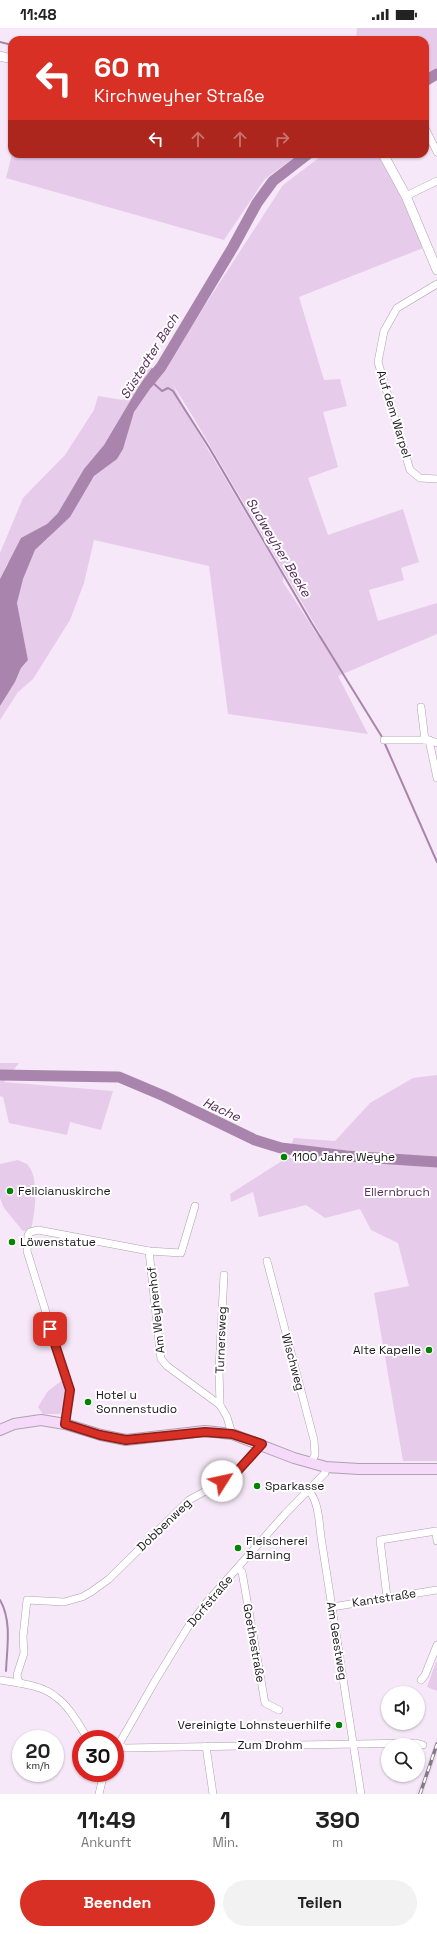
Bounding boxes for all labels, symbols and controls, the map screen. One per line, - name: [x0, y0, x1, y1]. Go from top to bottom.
- text: 11:48: [20, 5, 57, 24]
- text: 60 m: [94, 49, 160, 85]
- icon: left: [28, 52, 80, 104]
- text: Kirchweyher Straße: [94, 84, 265, 107]
- icon: left: [145, 128, 167, 150]
- icon: ahead: [187, 128, 209, 150]
- icon: ahead: [229, 128, 251, 150]
- icon: right: [271, 128, 293, 150]
- water label: Süstedter Bach: [116, 309, 183, 402]
- street label: Auf dem Warpel: [373, 368, 415, 460]
- water label: Sudweyher Beeke: [242, 495, 315, 601]
- water label: Hache: [200, 1093, 244, 1126]
- place label: 1100 Jahre Weyhe: [292, 1149, 395, 1165]
- marker: 1100 Jahre Weyhe: [279, 1152, 289, 1162]
- place label: Felicianuskirche: [18, 1183, 111, 1199]
- park label: Ellernbruch: [364, 1184, 430, 1200]
- marker: Felicianuskirche: [5, 1186, 15, 1196]
- place label: Löwenstatue: [20, 1234, 96, 1250]
- marker: Löwenstatue: [7, 1237, 17, 1247]
- street label: Am Weyhenhof: [143, 1266, 169, 1354]
- street label: Turnersweg: [212, 1306, 230, 1374]
- pin: [33, 1312, 67, 1346]
- icon: arrive: [39, 1318, 61, 1340]
- street label: Wischweg: [278, 1332, 308, 1392]
- place label: Alte Kapelle: [353, 1342, 421, 1358]
- marker: Alte Kapelle: [424, 1345, 434, 1355]
- place label: Hotel u Sonnenstudio: [96, 1387, 177, 1417]
- marker: Hotel u Sonnenstudio: [83, 1397, 93, 1407]
- position arrow: [201, 1460, 243, 1502]
- place label: Sparkasse: [265, 1478, 324, 1494]
- marker: Sparkasse: [252, 1481, 262, 1491]
- street label: Dobbenweg: [133, 1495, 195, 1555]
- place label: Fleischerei Barning: [246, 1533, 308, 1563]
- marker: Fleischerei Barning: [233, 1543, 243, 1553]
- street label: Dorfstraße: [184, 1572, 236, 1630]
- street label: Kantstraße: [351, 1585, 417, 1611]
- street label: Am Geestweg: [323, 1601, 351, 1681]
- street label: Goethestraße: [239, 1602, 269, 1684]
- map controls: [381, 1686, 425, 1782]
- button: sound: [381, 1686, 425, 1730]
- place label: Vereinigte Lohnsteuerhilfe: [178, 1717, 331, 1733]
- marker: Vereinigte Lohnsteuerhilfe: [334, 1720, 344, 1730]
- speed limit sign: 30: [72, 1730, 124, 1782]
- street label: Zum Drohm: [238, 1737, 302, 1753]
- text: 20: [26, 1738, 50, 1764]
- button: search: [381, 1738, 425, 1782]
- text: km/h: [26, 1759, 50, 1772]
- text: 11:49: [77, 1804, 136, 1835]
- text: 1: [220, 1804, 231, 1835]
- text: 390: [315, 1804, 360, 1835]
- text: Ankunft: [81, 1834, 132, 1851]
- text: Min.: [213, 1834, 238, 1851]
- text: m: [332, 1834, 343, 1851]
- button: Beenden: [20, 1880, 215, 1926]
- button: Teilen: [223, 1880, 417, 1926]

